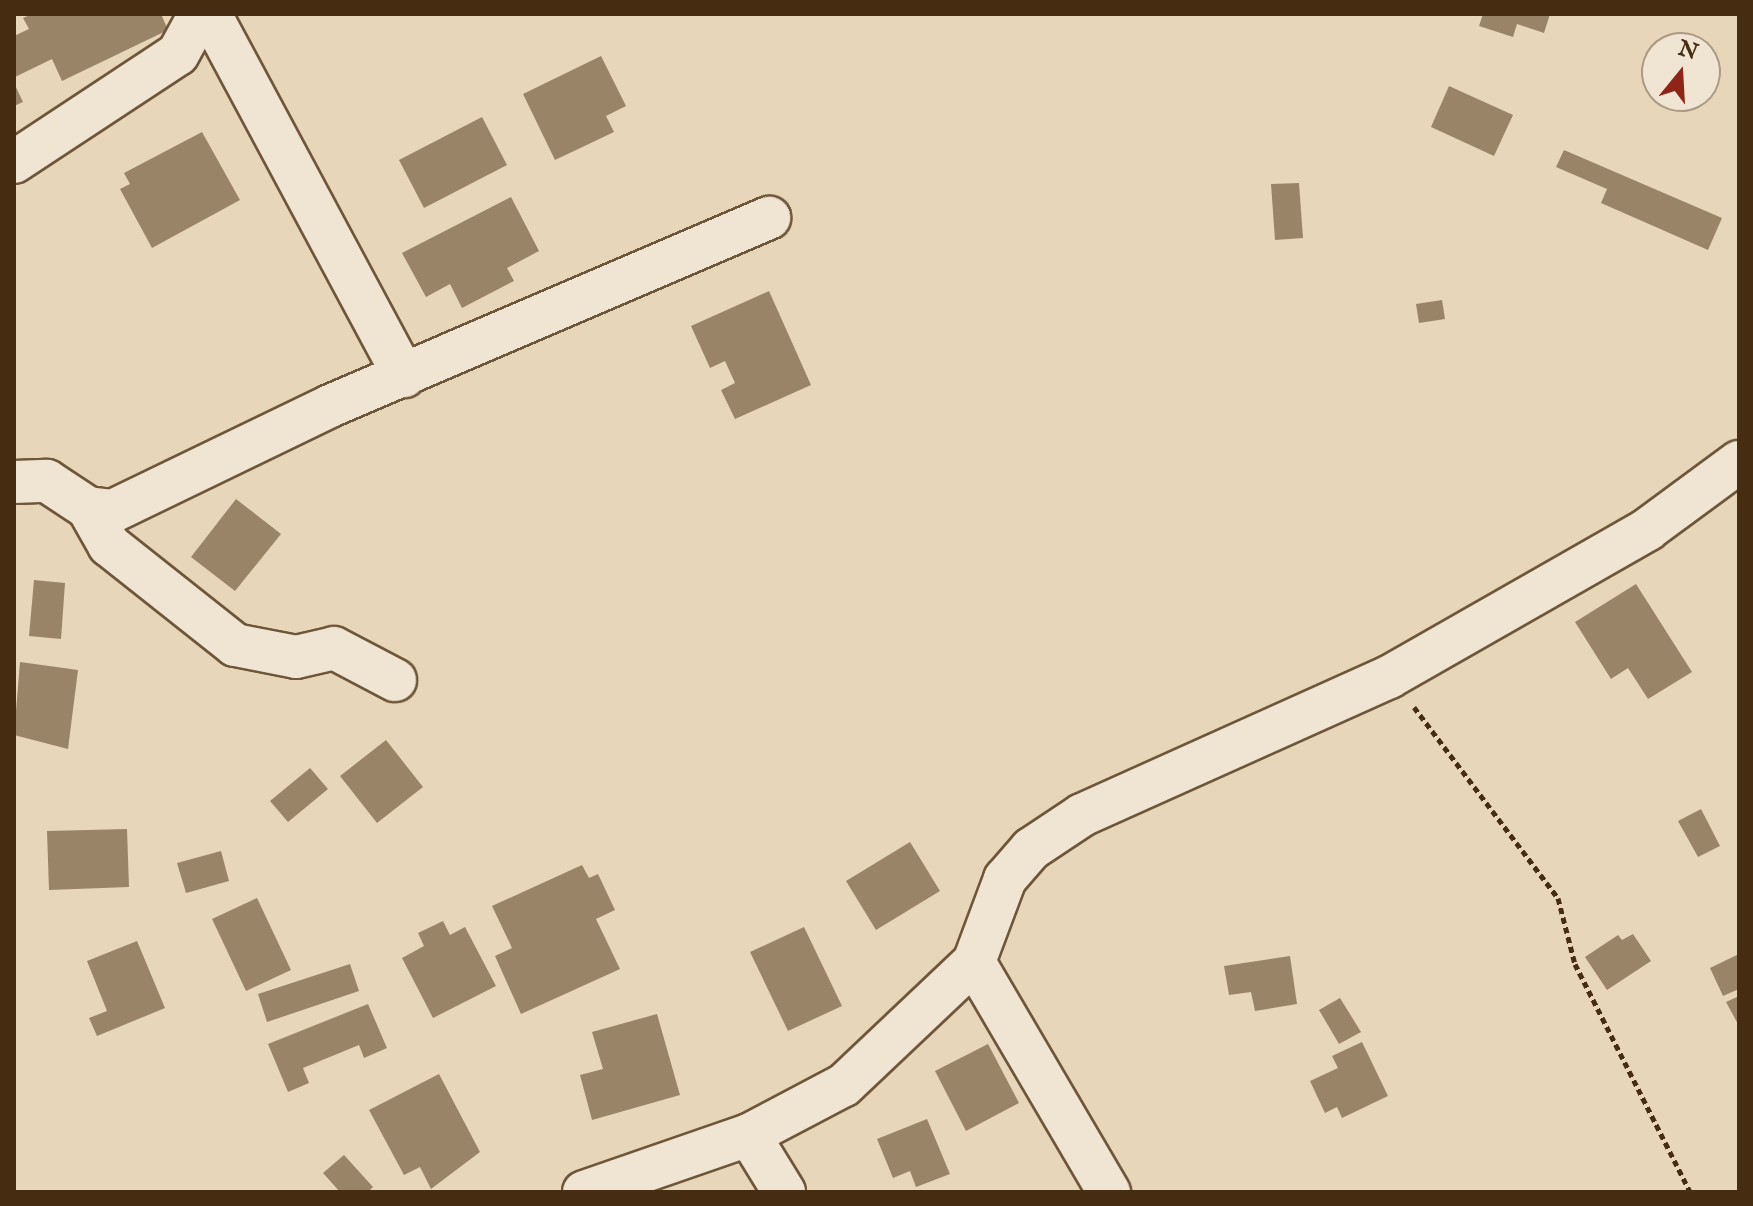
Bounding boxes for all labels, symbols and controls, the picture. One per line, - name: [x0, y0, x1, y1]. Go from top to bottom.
- north arrow: [1641, 32, 1721, 112]
- text: N: [1674, 35, 1701, 67]

